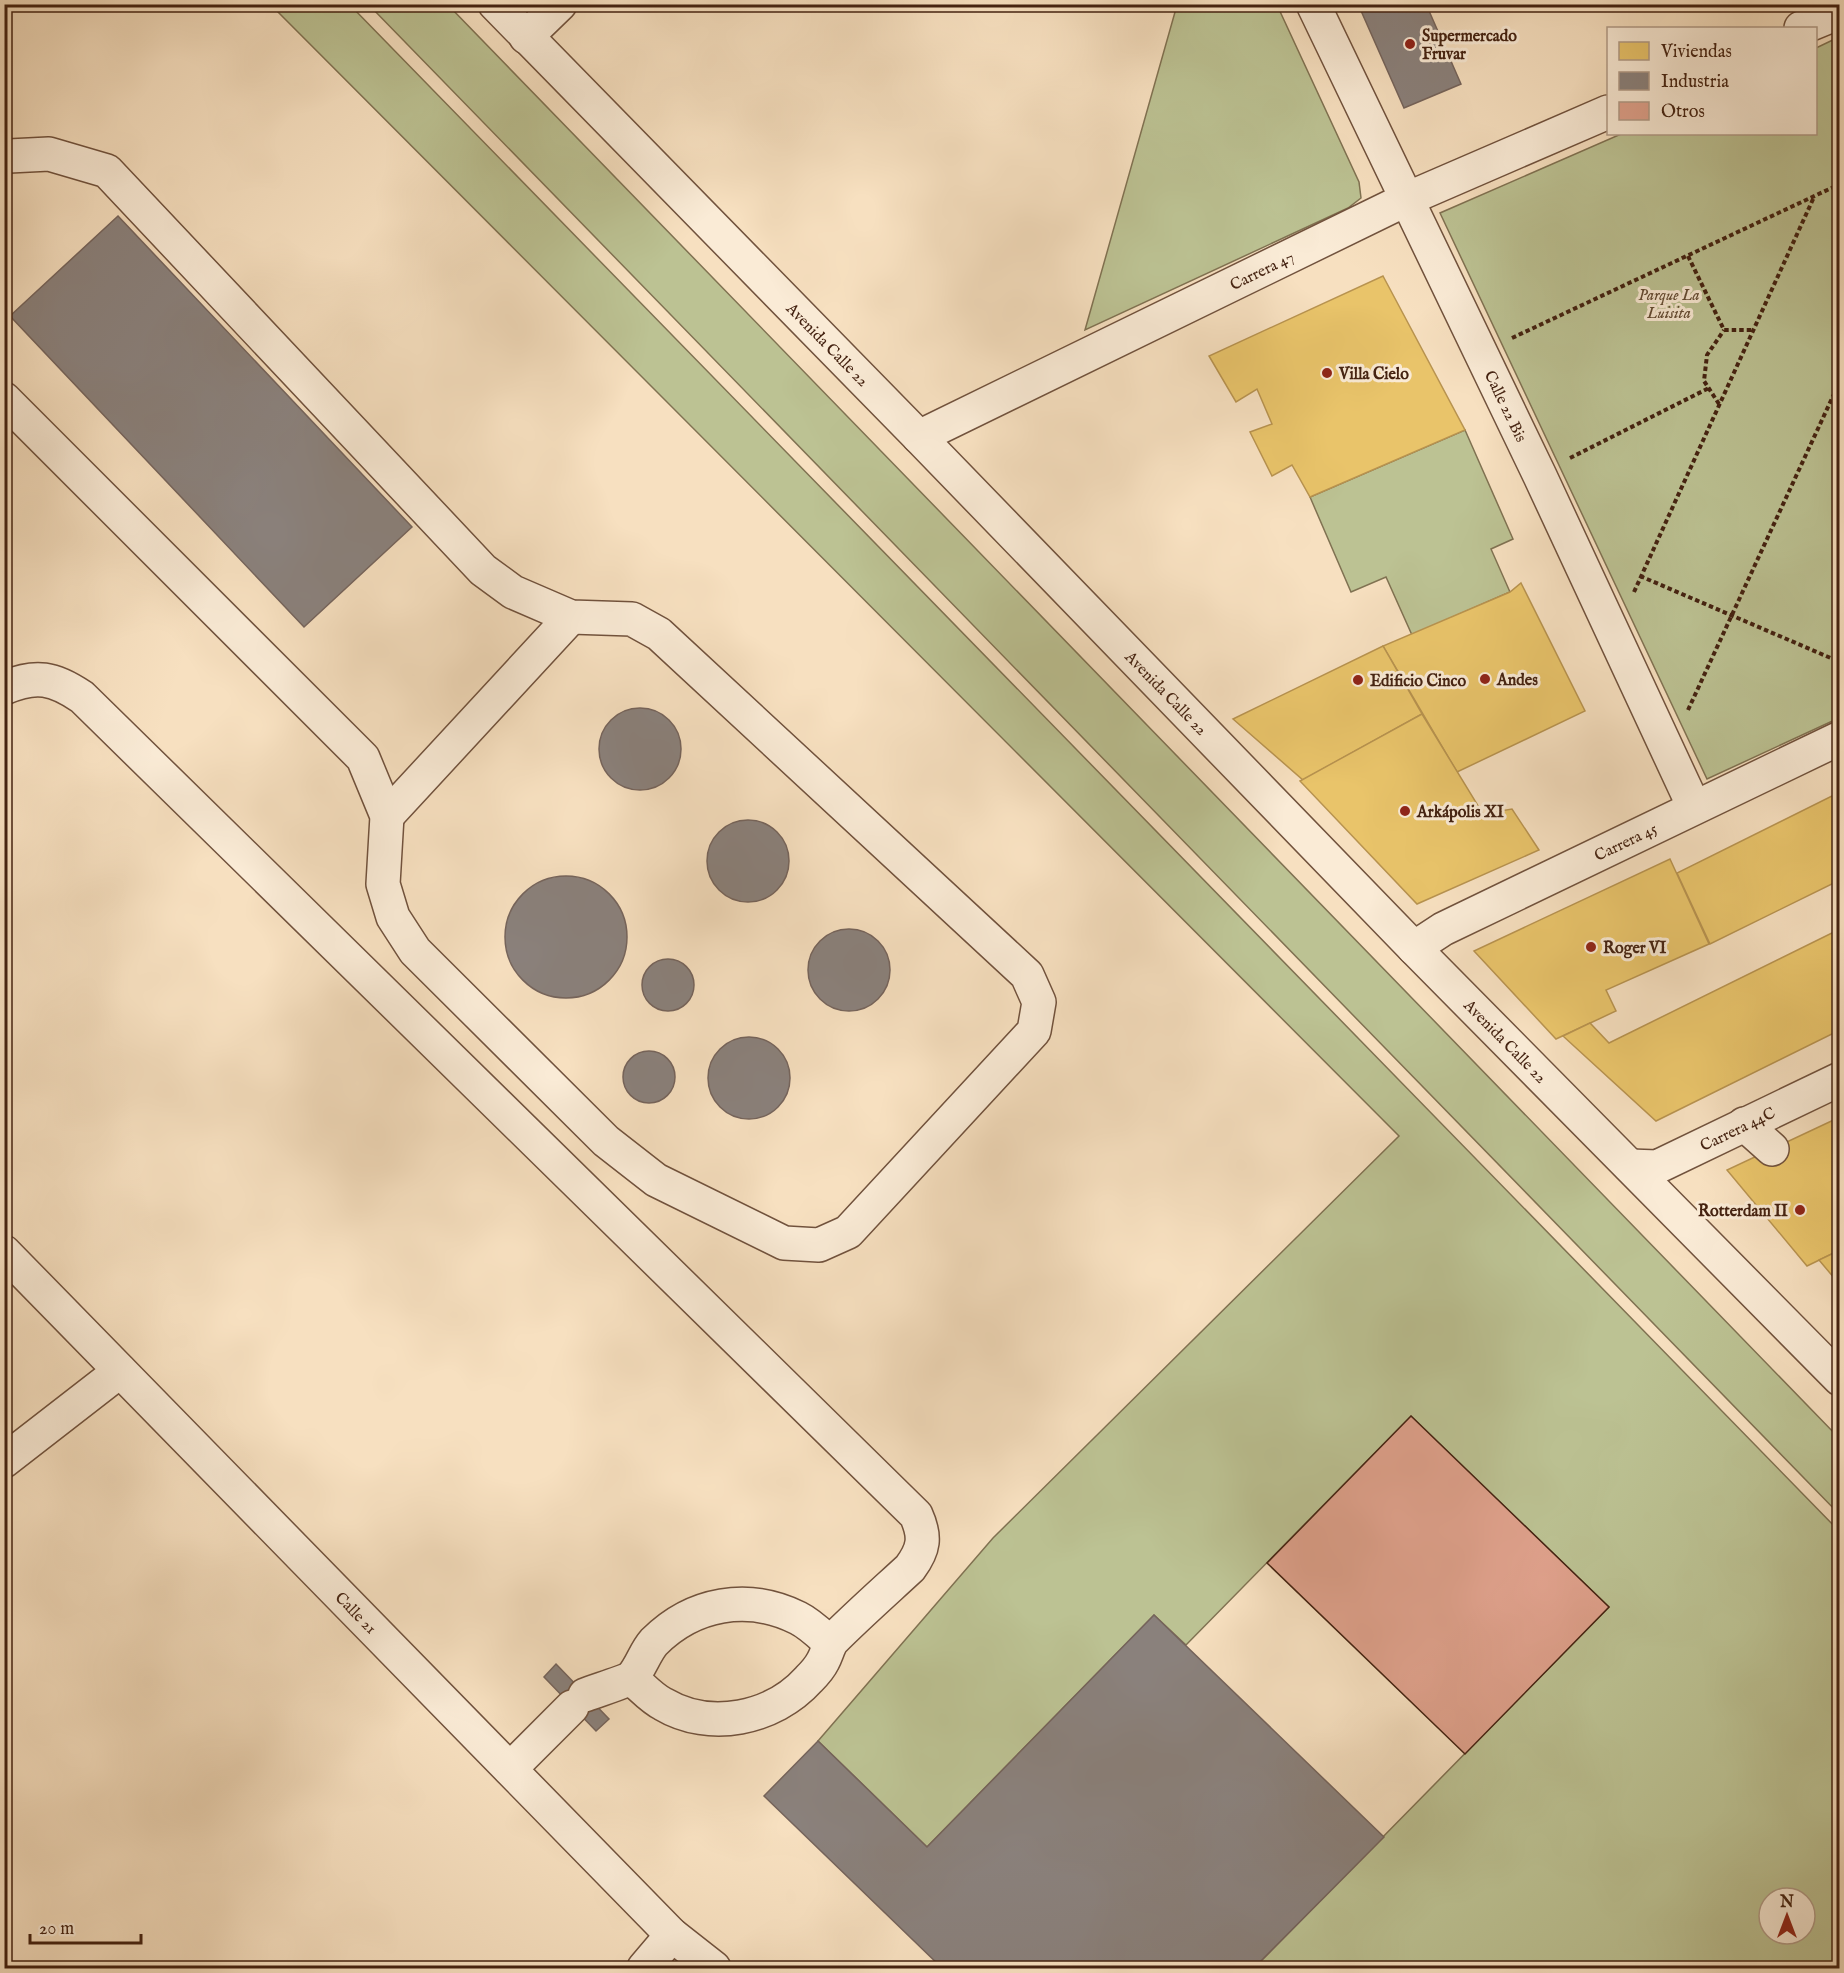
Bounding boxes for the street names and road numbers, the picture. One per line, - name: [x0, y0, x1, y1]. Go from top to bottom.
- street label: Carrera 47: [1227, 248, 1298, 296]
- street label: Avenida Calle 22: [780, 299, 872, 392]
- street label: Calle 22 Bis: [1479, 368, 1530, 446]
- street label: Avenida Calle 22: [1119, 647, 1211, 740]
- street label: Carrera 45: [1592, 819, 1661, 867]
- street label: Avenida Calle 22: [1458, 996, 1550, 1088]
- street label: Carrera 44C: [1697, 1104, 1779, 1157]
- street label: Calle 21: [330, 1588, 380, 1639]

